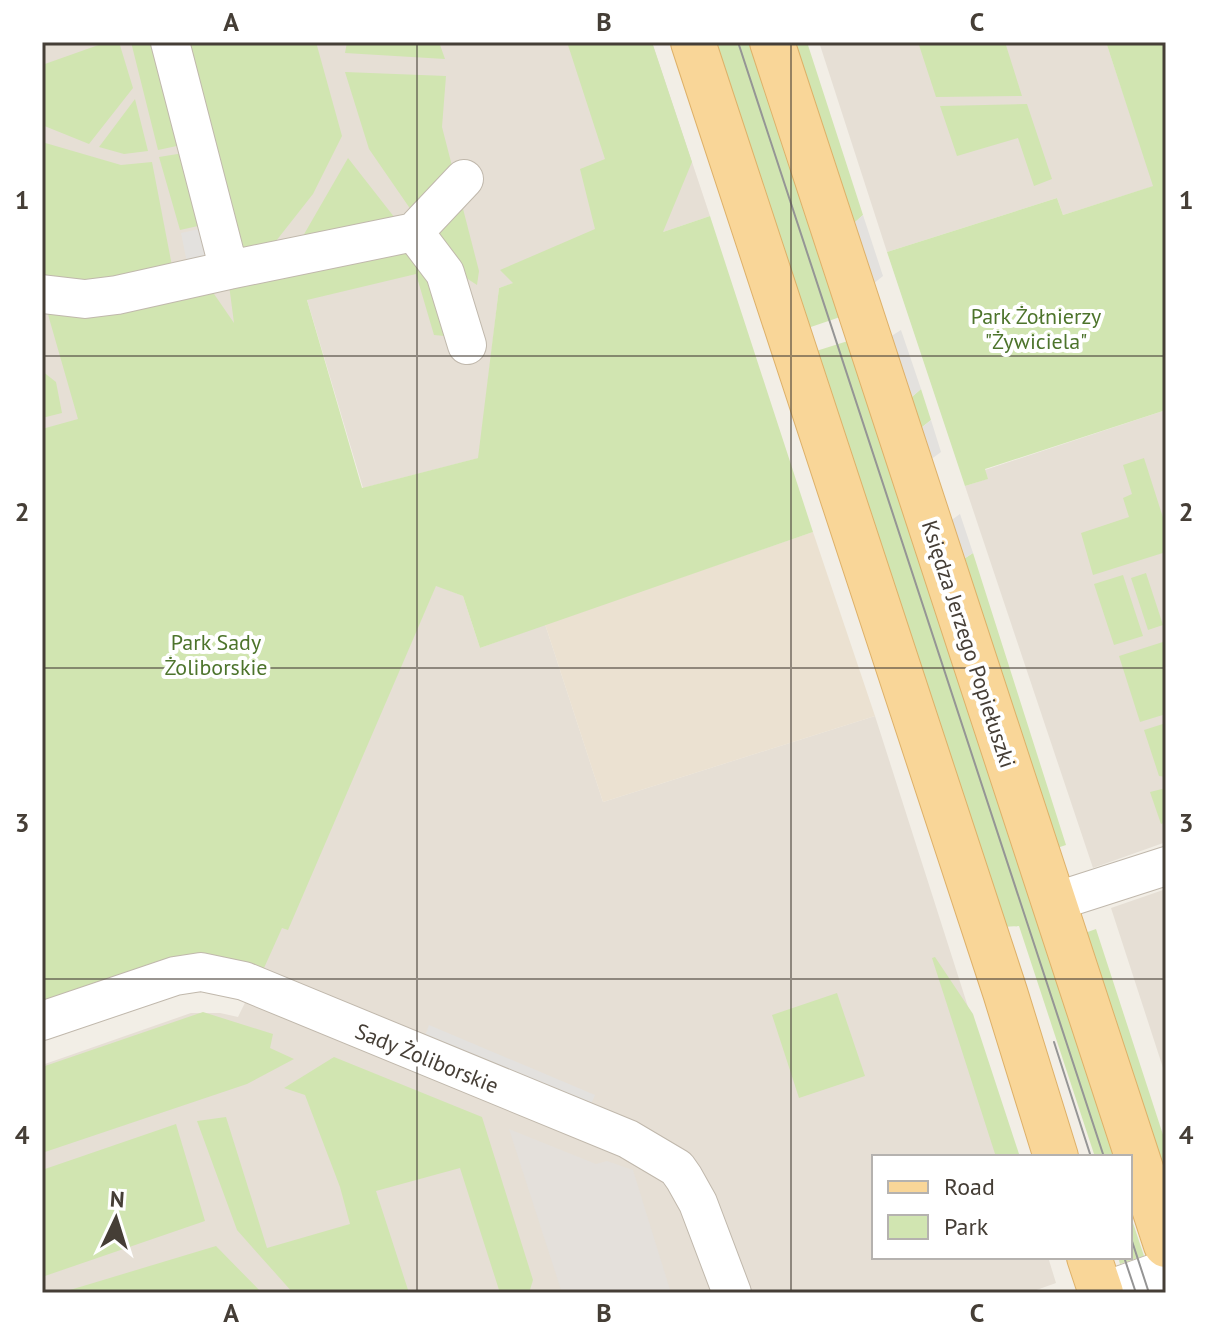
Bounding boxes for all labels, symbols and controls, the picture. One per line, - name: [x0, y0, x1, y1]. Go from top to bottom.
- text: A: [223, 5, 239, 38]
- text: B: [596, 5, 612, 38]
- text: C: [970, 5, 984, 38]
- text: 1: [15, 183, 29, 216]
- text: 1: [1179, 183, 1193, 216]
- park label: Park Żołnierzy "Żywiciela": [971, 302, 1102, 355]
- text: 2: [15, 495, 29, 528]
- text: 2: [1179, 495, 1193, 528]
- street label: Księdza Jerzego Popiełuszki: [916, 517, 1022, 771]
- park label: Park Sady Żoliborskie: [164, 628, 268, 681]
- text: 3: [15, 806, 29, 839]
- text: 3: [1179, 806, 1193, 839]
- street label: Sady Żoliborskie: [351, 1016, 503, 1100]
- text: 4: [15, 1118, 30, 1151]
- text: 4: [1179, 1118, 1194, 1151]
- legend: [872, 1155, 1132, 1259]
- text: Road: [944, 1171, 995, 1202]
- north arrow: [76, 1179, 156, 1259]
- text: N: [109, 1185, 126, 1214]
- text: Park: [944, 1211, 989, 1242]
- text: A: [223, 1296, 239, 1329]
- text: B: [596, 1296, 612, 1329]
- text: C: [970, 1296, 984, 1329]

